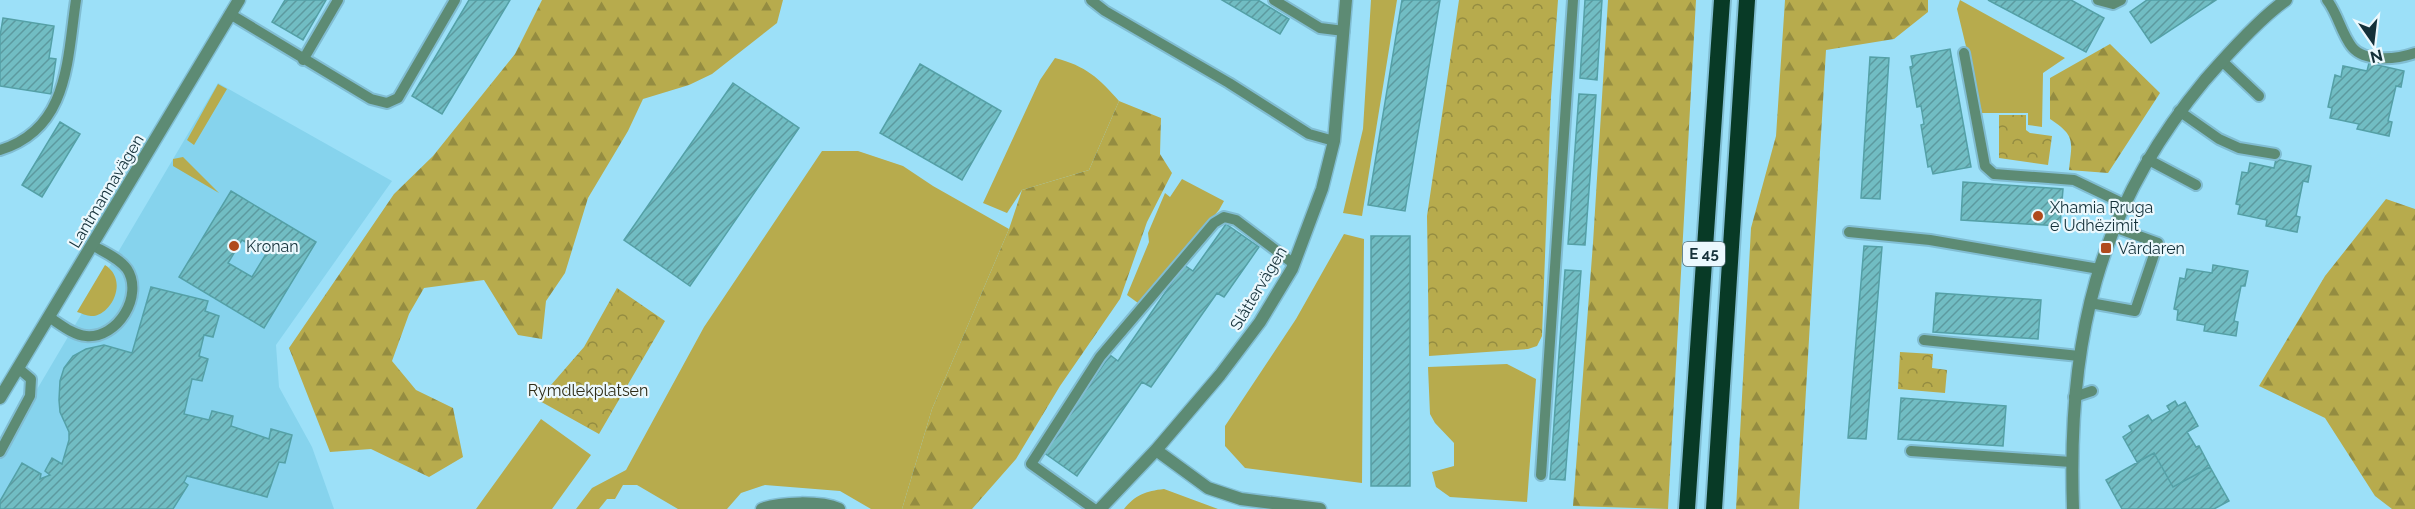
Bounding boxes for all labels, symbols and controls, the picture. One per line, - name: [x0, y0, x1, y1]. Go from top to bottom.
- north arrow: [2343, 12, 2403, 72]
- text: N: [2368, 45, 2385, 67]
- street label: Lantmannavägen: [65, 131, 148, 251]
- place label: Xhamia Rruga e Udhëzimit: [2050, 198, 2153, 235]
- marker: Xhamia Rruga e Udhëzimit: [2031, 209, 2045, 223]
- place label: Kronan: [246, 237, 299, 256]
- marker: Kronan: [227, 239, 241, 253]
- place label: Vårdaren: [2118, 239, 2185, 258]
- marker: Vårdaren: [2099, 241, 2113, 255]
- road number: E 45: [1683, 242, 1725, 266]
- street label: Slåttervägen: [1226, 243, 1291, 333]
- park label: Rymdlekplatsen: [528, 381, 648, 400]

